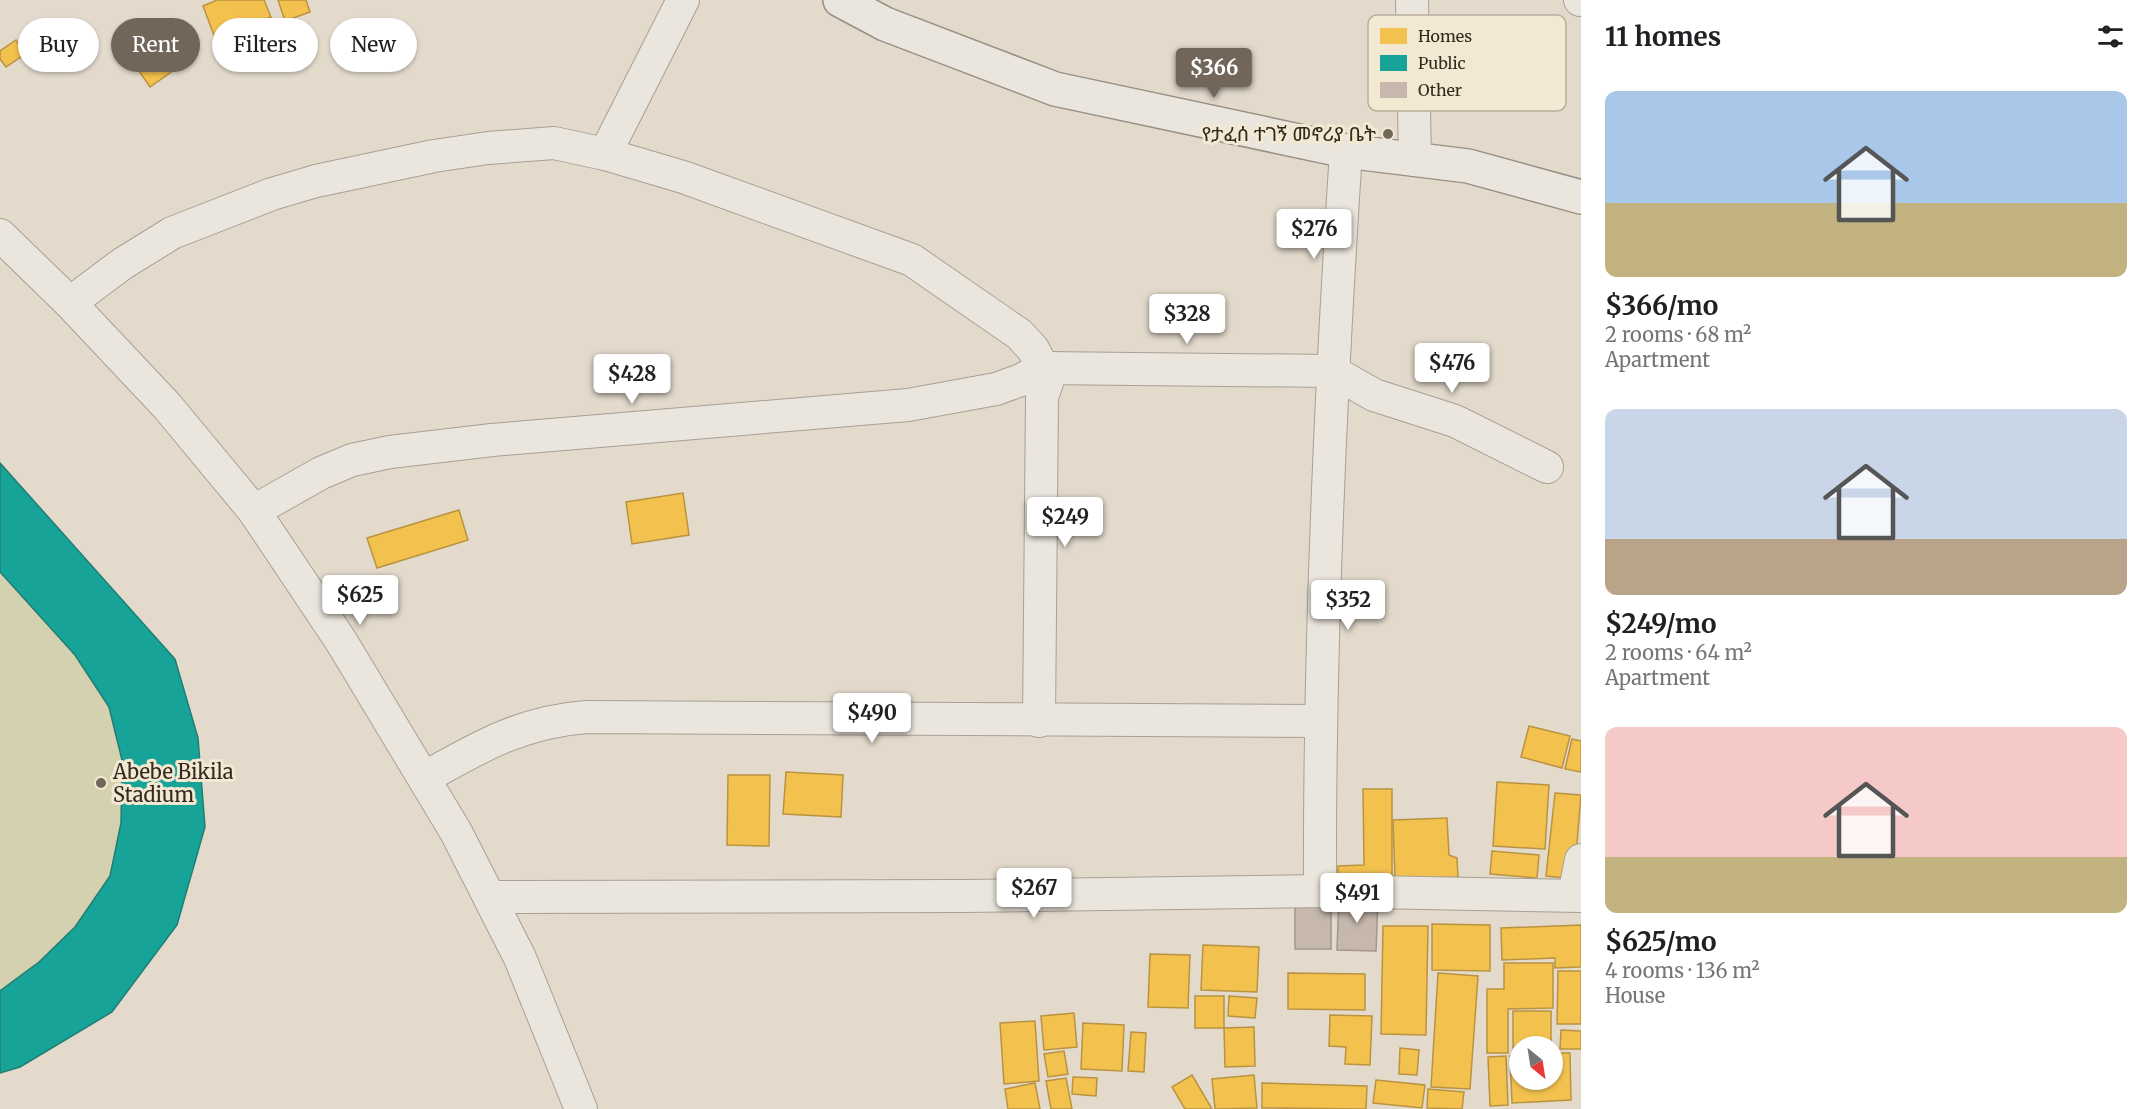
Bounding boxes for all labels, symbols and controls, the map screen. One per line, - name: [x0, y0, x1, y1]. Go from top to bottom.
- legend: [1368, 15, 1566, 111]
- chip: Buy: [18, 18, 99, 72]
- chip: Rent: [111, 18, 200, 72]
- chip: Filters: [212, 18, 318, 72]
- chip: New: [330, 18, 417, 72]
- text: 11 homes: [1605, 20, 1721, 53]
- icon: filters: [2094, 20, 2127, 53]
- text: Homes: [1418, 26, 1472, 46]
- pin: $366: [1178, 48, 1250, 99]
- text: Public: [1418, 53, 1466, 73]
- text: $366: [1190, 55, 1238, 80]
- text: Other: [1418, 80, 1462, 100]
- place label: የታፈሰ ተገኝ መኖሪያ ቤት: [1202, 121, 1376, 146]
- marker: የታፈሰ ተገኝ መኖሪያ ቤት: [1381, 127, 1395, 141]
- icon: home: [1812, 130, 1920, 238]
- pin: $276: [1278, 209, 1350, 260]
- text: $276: [1291, 216, 1337, 241]
- text: $366/mo: [1605, 289, 1718, 322]
- pin: $328: [1151, 294, 1223, 345]
- text: $328: [1163, 301, 1211, 326]
- text: 2 rooms · 68 m²: [1605, 322, 1752, 347]
- pin: $476: [1416, 343, 1488, 394]
- text: Apartment: [1605, 347, 1710, 372]
- text: $476: [1429, 350, 1475, 375]
- pin: $428: [596, 354, 668, 405]
- text: $428: [607, 361, 657, 386]
- icon: home: [1812, 448, 1920, 556]
- pin: $249: [1029, 497, 1101, 548]
- text: $249: [1041, 504, 1089, 529]
- pin: $625: [324, 575, 396, 626]
- pin: $352: [1312, 580, 1384, 631]
- text: $625: [336, 582, 384, 607]
- text: $352: [1325, 587, 1371, 612]
- text: $249/mo: [1605, 607, 1717, 640]
- text: 2 rooms · 64 m²: [1605, 640, 1752, 665]
- text: Apartment: [1605, 665, 1710, 690]
- pin: $490: [836, 693, 908, 744]
- text: $490: [847, 700, 897, 725]
- place label: Abebe Bikila Stadium: [112, 759, 234, 807]
- icon: home: [1812, 766, 1920, 874]
- marker: Abebe Bikila Stadium: [94, 776, 108, 790]
- pin: $267: [998, 868, 1070, 919]
- pin: $491: [1321, 873, 1393, 924]
- text: $267: [1011, 875, 1057, 900]
- text: $491: [1334, 880, 1380, 905]
- text: $625/mo: [1605, 925, 1717, 958]
- text: 4 rooms · 136 m²: [1605, 958, 1760, 983]
- text: House: [1605, 983, 1665, 1008]
- north arrow: [1509, 1036, 1563, 1090]
- map controls: [1509, 1036, 1563, 1090]

